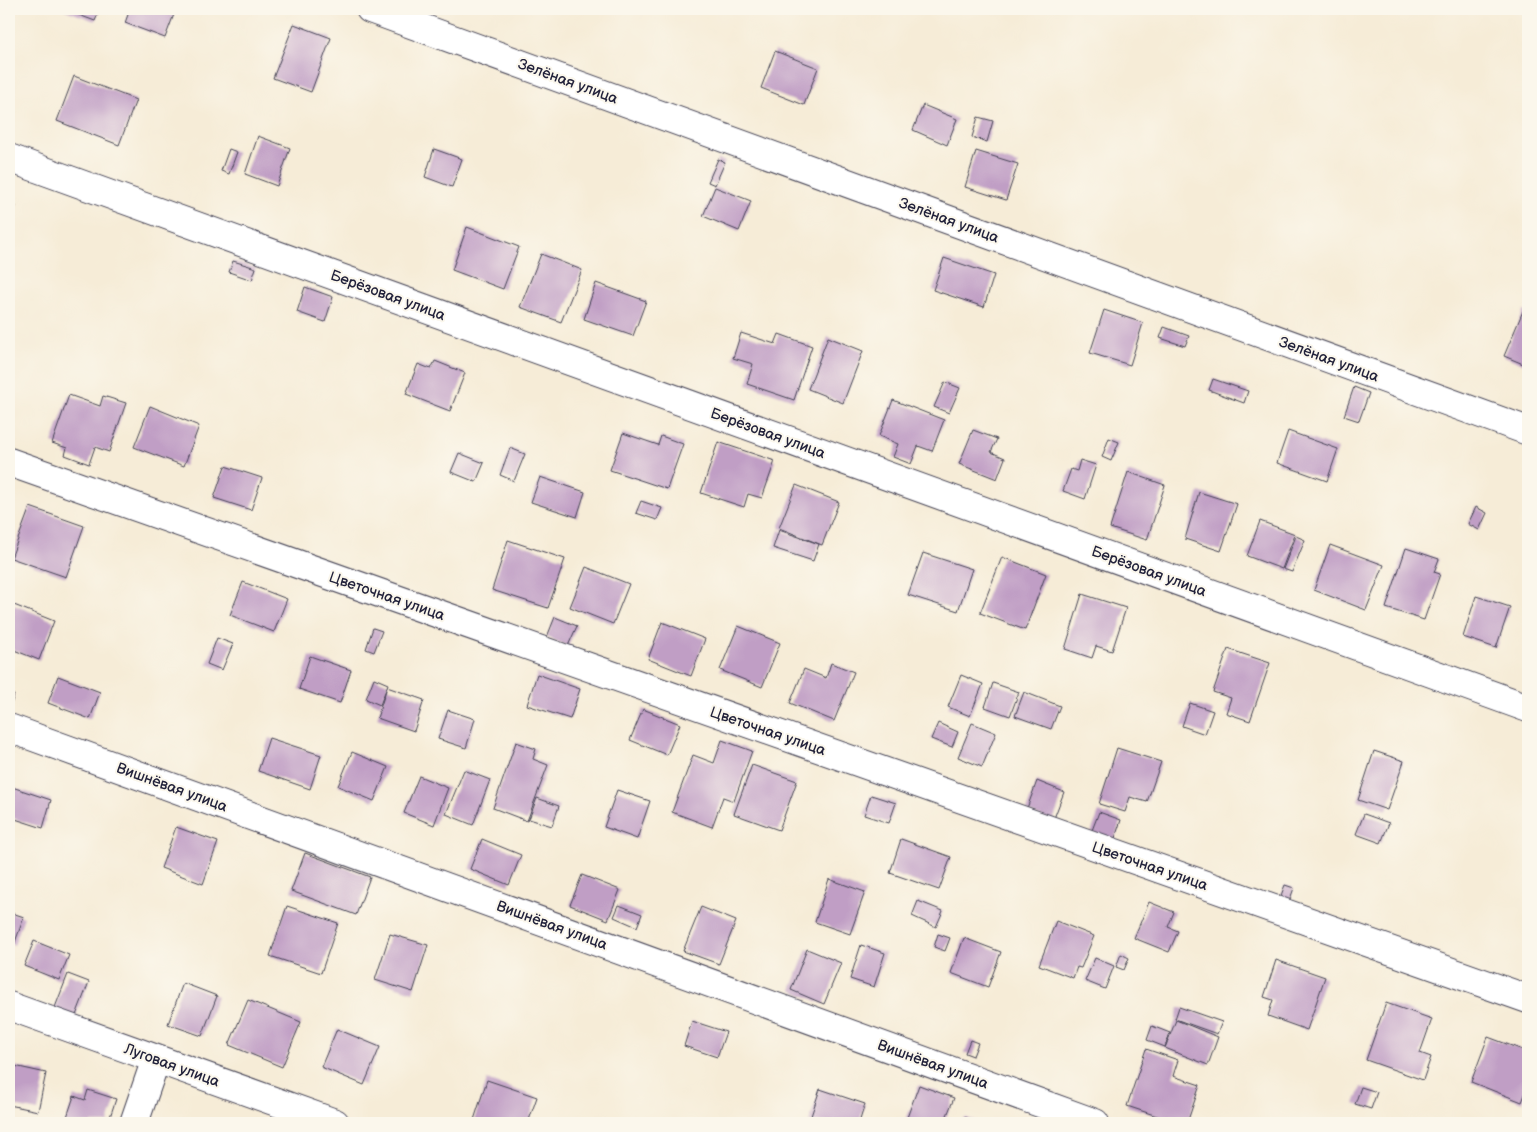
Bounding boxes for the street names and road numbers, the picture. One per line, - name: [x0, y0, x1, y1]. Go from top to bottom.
- street label: Зелёная улица: [515, 55, 621, 108]
- street label: Зелёная улица: [896, 194, 1002, 247]
- street label: Берёзовая улица: [328, 266, 448, 325]
- street label: Зелёная улица: [1276, 333, 1382, 386]
- street label: Берёзовая улица: [708, 404, 828, 463]
- street label: Берёзовая улица: [1089, 542, 1209, 601]
- street label: Цветочная улица: [326, 568, 447, 625]
- street label: Цветочная улица: [707, 703, 828, 760]
- street label: Вишнёвая улица: [114, 759, 230, 816]
- street label: Цветочная улица: [1089, 838, 1210, 895]
- street label: Вишнёвая улица: [494, 897, 610, 954]
- street label: Вишнёвая улица: [875, 1036, 991, 1093]
- street label: Луговая улица: [120, 1039, 222, 1092]

